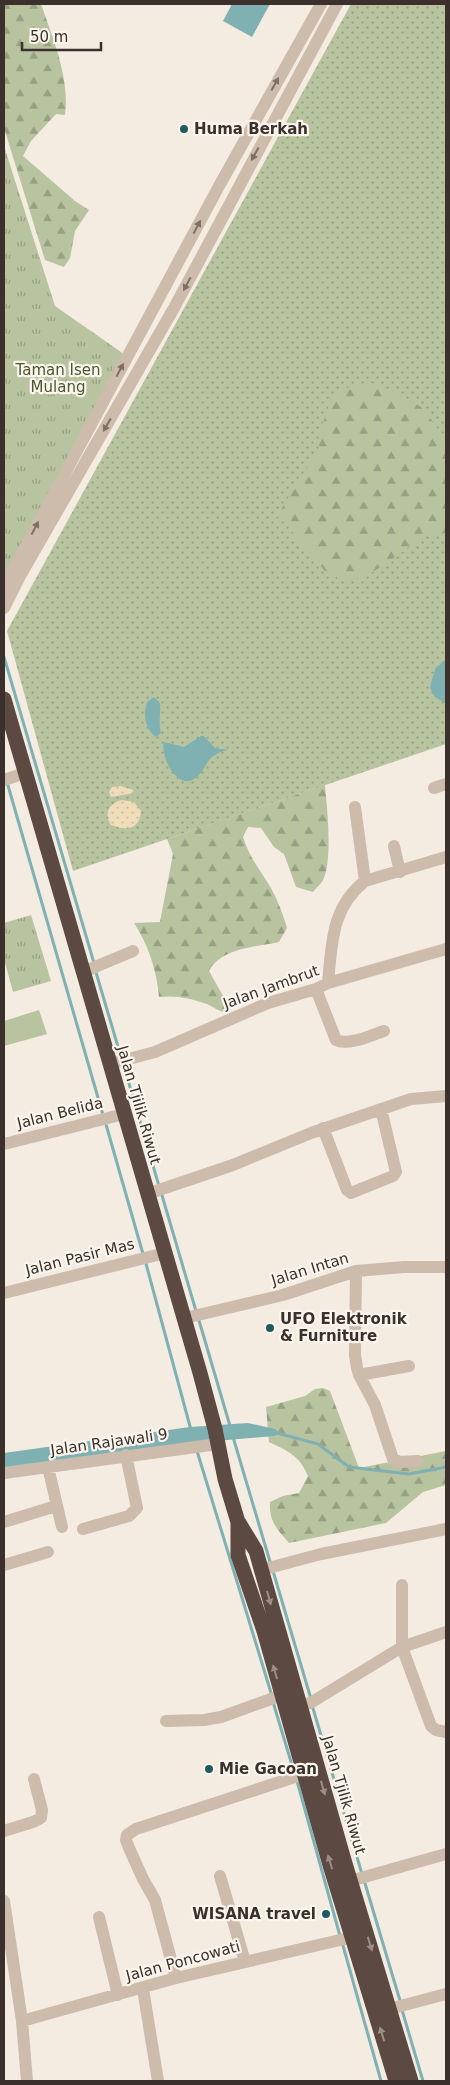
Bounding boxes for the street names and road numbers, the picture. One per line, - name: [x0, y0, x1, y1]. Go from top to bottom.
- street label: Jalan Jambrut: [220, 961, 321, 1013]
- street label: Jalan Tjilik Riwut: [113, 1043, 165, 1167]
- street label: Jalan Belida: [14, 1094, 105, 1133]
- street label: Jalan Pasir Mas: [23, 1235, 137, 1279]
- street label: Jalan Intan: [268, 1249, 351, 1290]
- street label: Jalan Rajawali 9: [48, 1425, 169, 1459]
- street label: Jalan Tjilik Riwut: [318, 1733, 370, 1857]
- street label: Jalan Poncowati: [123, 1937, 242, 1985]

